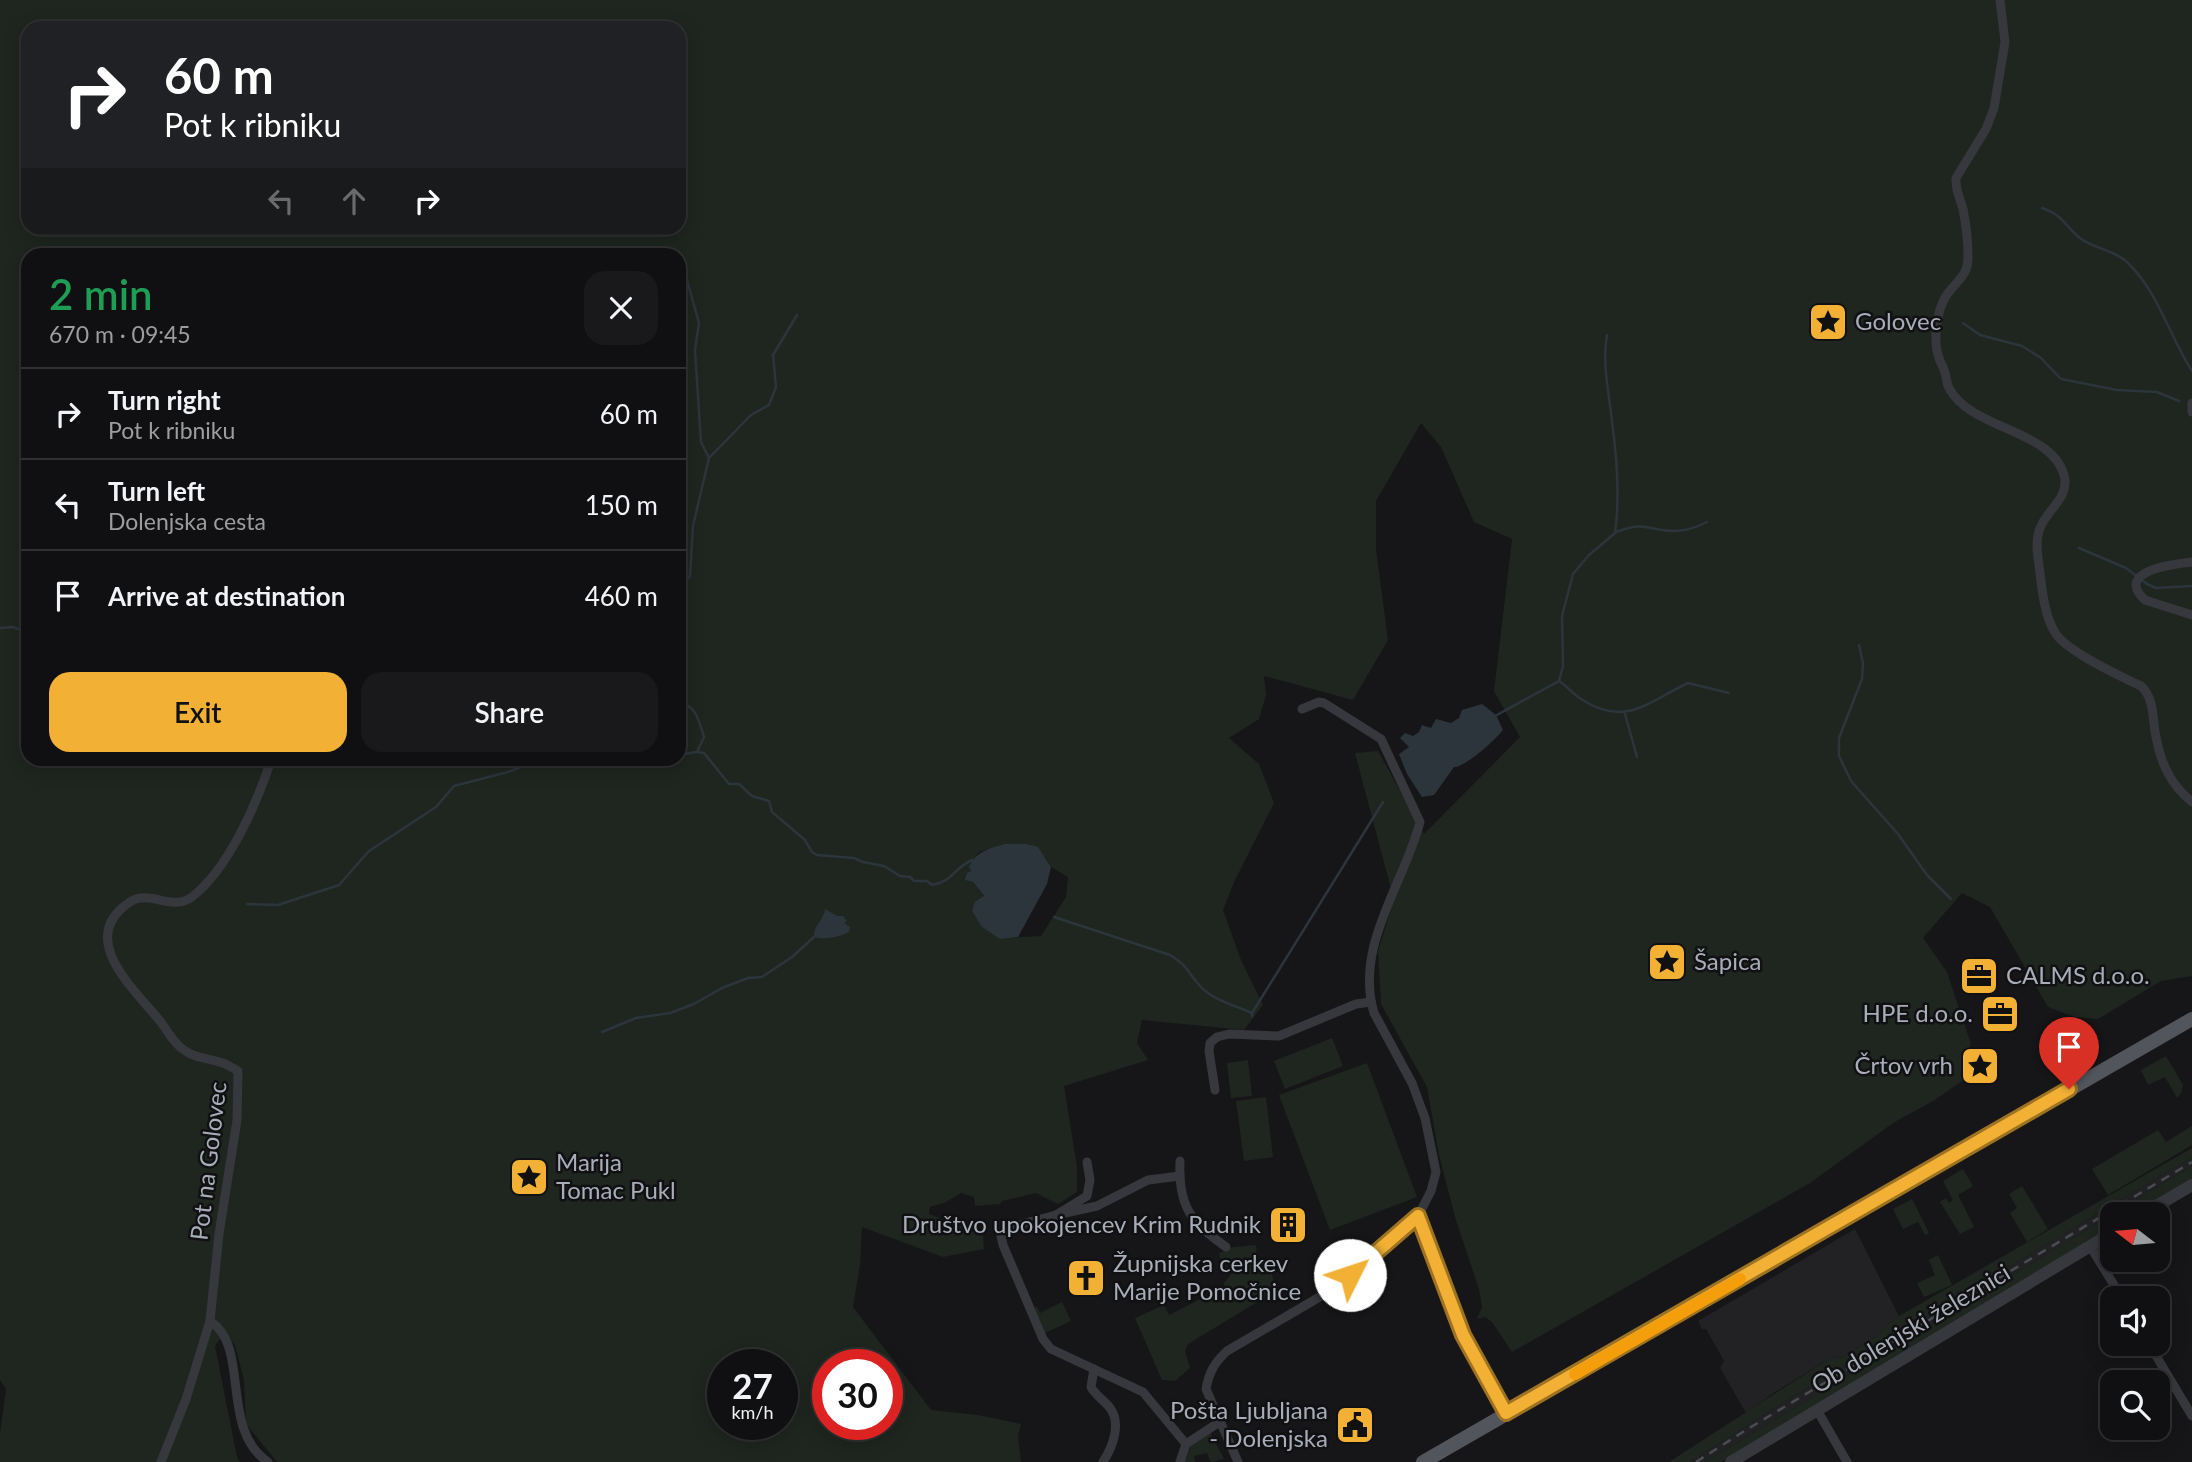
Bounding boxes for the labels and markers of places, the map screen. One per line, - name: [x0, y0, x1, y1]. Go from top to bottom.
- place icon: Golovec: [1807, 301, 1849, 343]
- place label: Golovec: [1855, 306, 1941, 335]
- place icon: Šapica: [1646, 941, 1688, 983]
- place label: Šapica: [1694, 946, 1761, 975]
- office icon: CALMS d.o.o.: [1958, 955, 2000, 997]
- place label: CALMS d.o.o.: [2006, 960, 2150, 989]
- office icon: HPE d.o.o.: [1979, 993, 2021, 1035]
- place label: HPE d.o.o.: [1863, 998, 1973, 1027]
- pin: [2039, 1017, 2099, 1089]
- place icon: Črtov vrh: [1959, 1045, 2001, 1087]
- place label: Črtov vrh: [1855, 1050, 1953, 1079]
- place label: Marija Tomac Pukl: [556, 1147, 676, 1204]
- place icon: Marija Tomac Pukl: [508, 1156, 550, 1198]
- building icon: Društvo upokojencev Krim Rudnik: [1267, 1204, 1309, 1246]
- place label: Društvo upokojencev Krim Rudnik: [902, 1209, 1262, 1238]
- place label: Župnijska cerkev Marije Pomočnice: [1113, 1248, 1301, 1305]
- church icon: Župnijska cerkev Marije Pomočnice: [1065, 1257, 1107, 1299]
- place label: Pošta Ljubljana - Dolenjska: [1170, 1395, 1328, 1452]
- public building icon: Pošta Ljubljana - Dolenjska: [1334, 1404, 1376, 1446]

